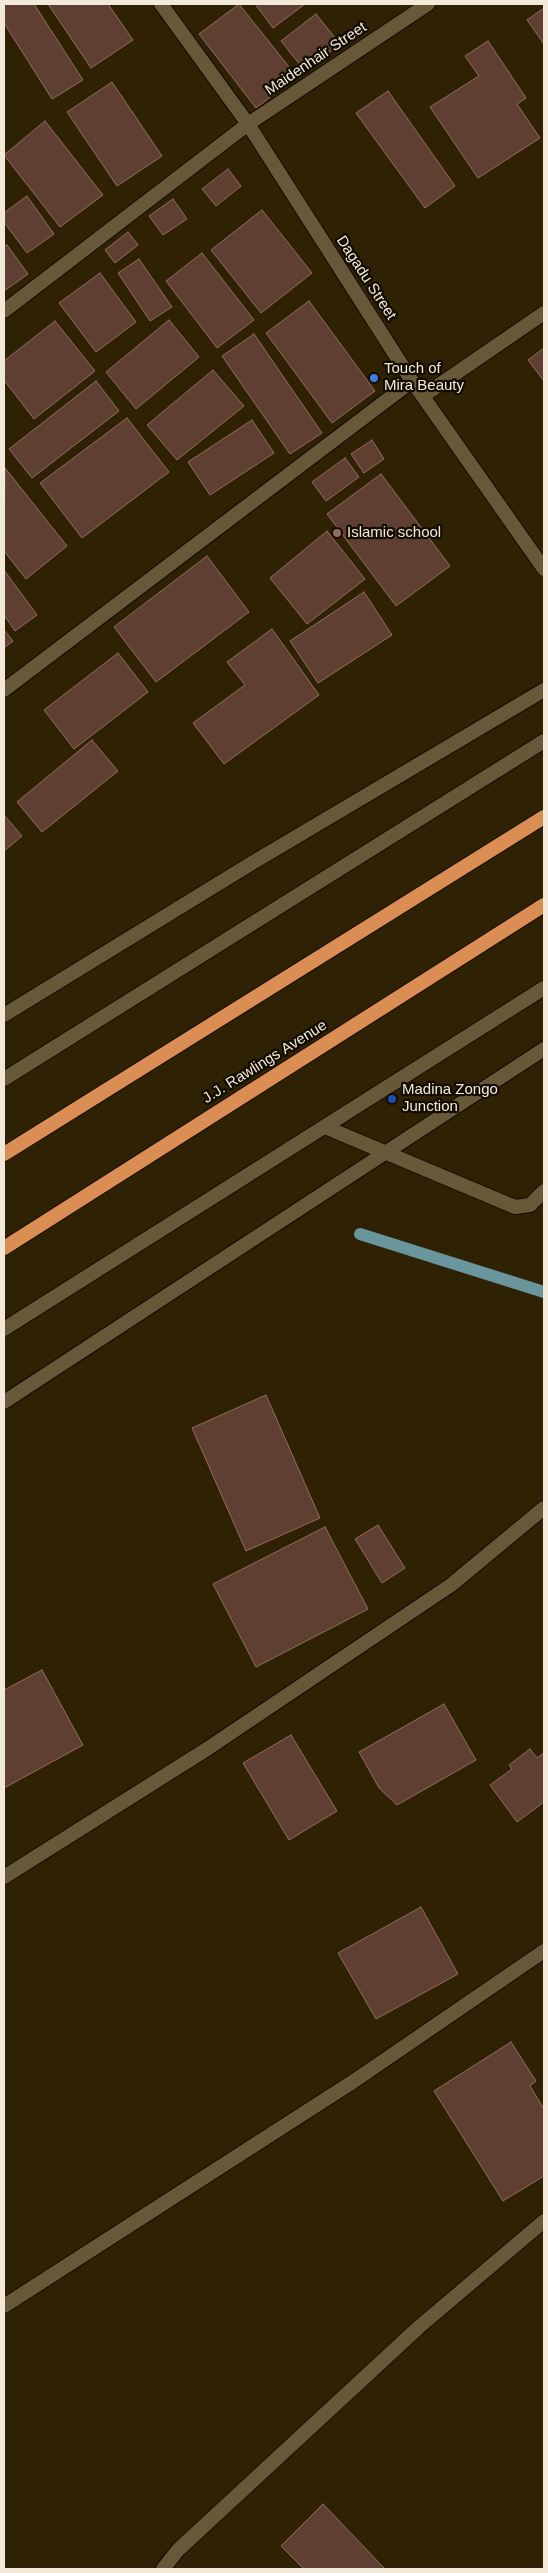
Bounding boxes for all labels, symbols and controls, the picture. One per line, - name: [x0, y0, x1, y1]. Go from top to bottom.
- street label: Maidenhair Street: [262, 18, 370, 100]
- street label: Dagadu Street: [332, 233, 400, 323]
- place label: Touch of Mira Beauty: [384, 360, 464, 395]
- marker: Touch of Mira Beauty: [368, 372, 380, 384]
- place label: Islamic school: [347, 524, 441, 542]
- marker: Islamic school: [331, 527, 343, 539]
- street label: J.J. Rawlings Avenue: [200, 1016, 330, 1108]
- place label: Madina Zongo Junction: [402, 1081, 498, 1116]
- marker: Madina Zongo Junction: [386, 1093, 398, 1105]

